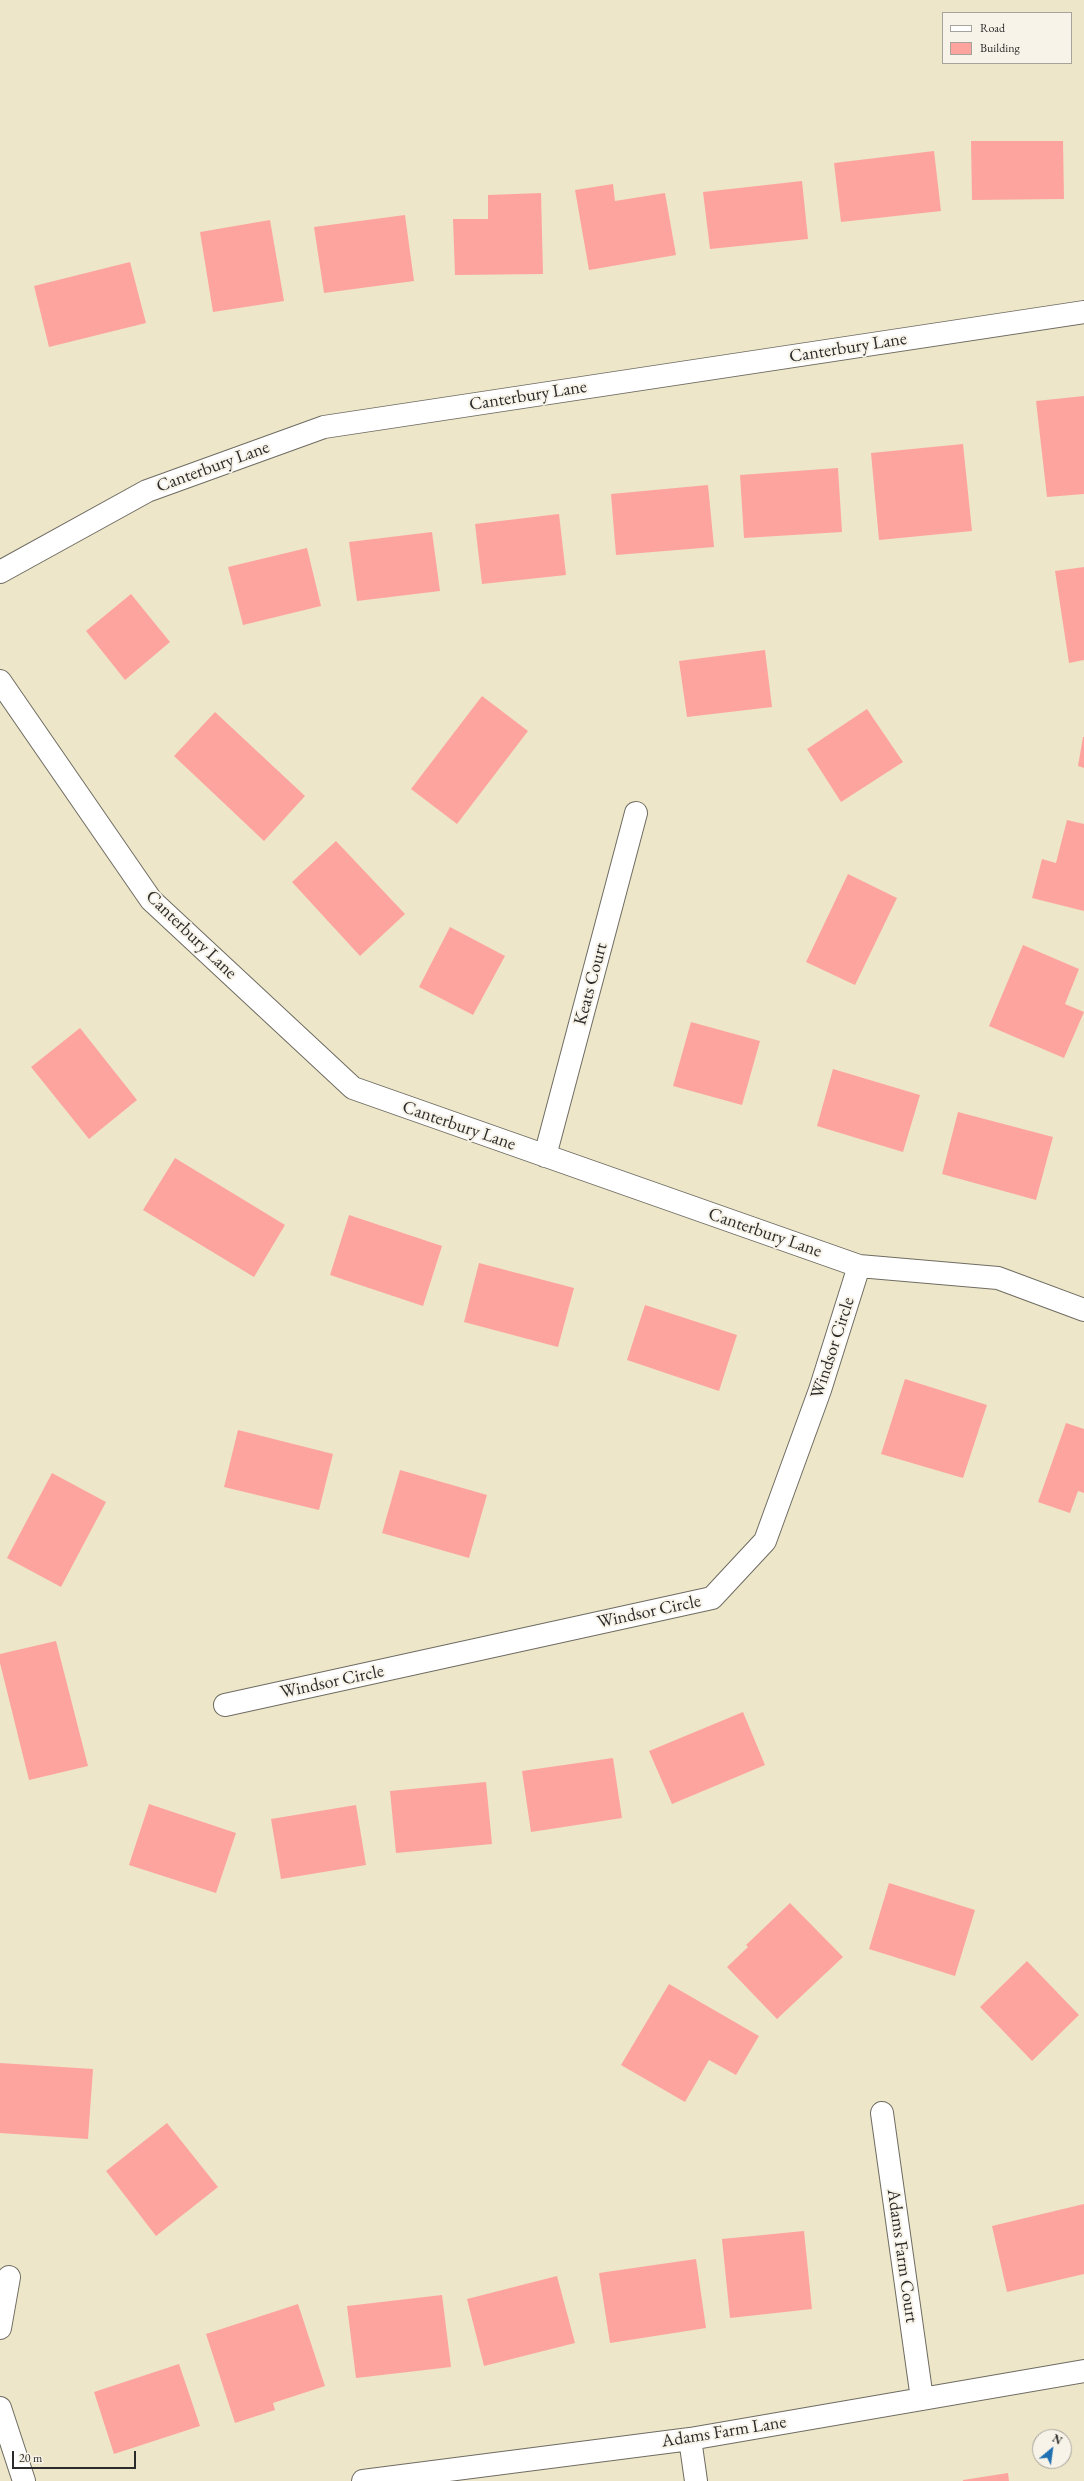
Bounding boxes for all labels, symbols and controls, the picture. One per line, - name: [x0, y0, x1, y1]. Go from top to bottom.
- legend: [942, 12, 1072, 64]
- text: Road: [980, 20, 1005, 36]
- text: Building: [980, 40, 1020, 56]
- street label: Canterbury Lane: [788, 328, 908, 368]
- street label: Canterbury Lane: [468, 376, 588, 416]
- street label: Canterbury Lane: [154, 437, 272, 497]
- street label: Canterbury Lane: [141, 886, 241, 984]
- street label: Keats Court: [570, 940, 612, 1028]
- street label: Canterbury Lane: [399, 1096, 519, 1156]
- street label: Canterbury Lane: [705, 1203, 825, 1263]
- street label: Windsor Circle: [806, 1295, 860, 1401]
- street label: Windsor Circle: [595, 1590, 703, 1634]
- street label: Windsor Circle: [278, 1660, 386, 1704]
- street label: Adams Farm Court: [882, 2188, 922, 2324]
- street label: Adams Farm Lane: [660, 2411, 788, 2453]
- north arrow: [1032, 2429, 1072, 2469]
- text: N: [1050, 2431, 1065, 2448]
- scale bar: [14, 2443, 138, 2469]
- text: 20 m: [19, 2450, 42, 2466]

